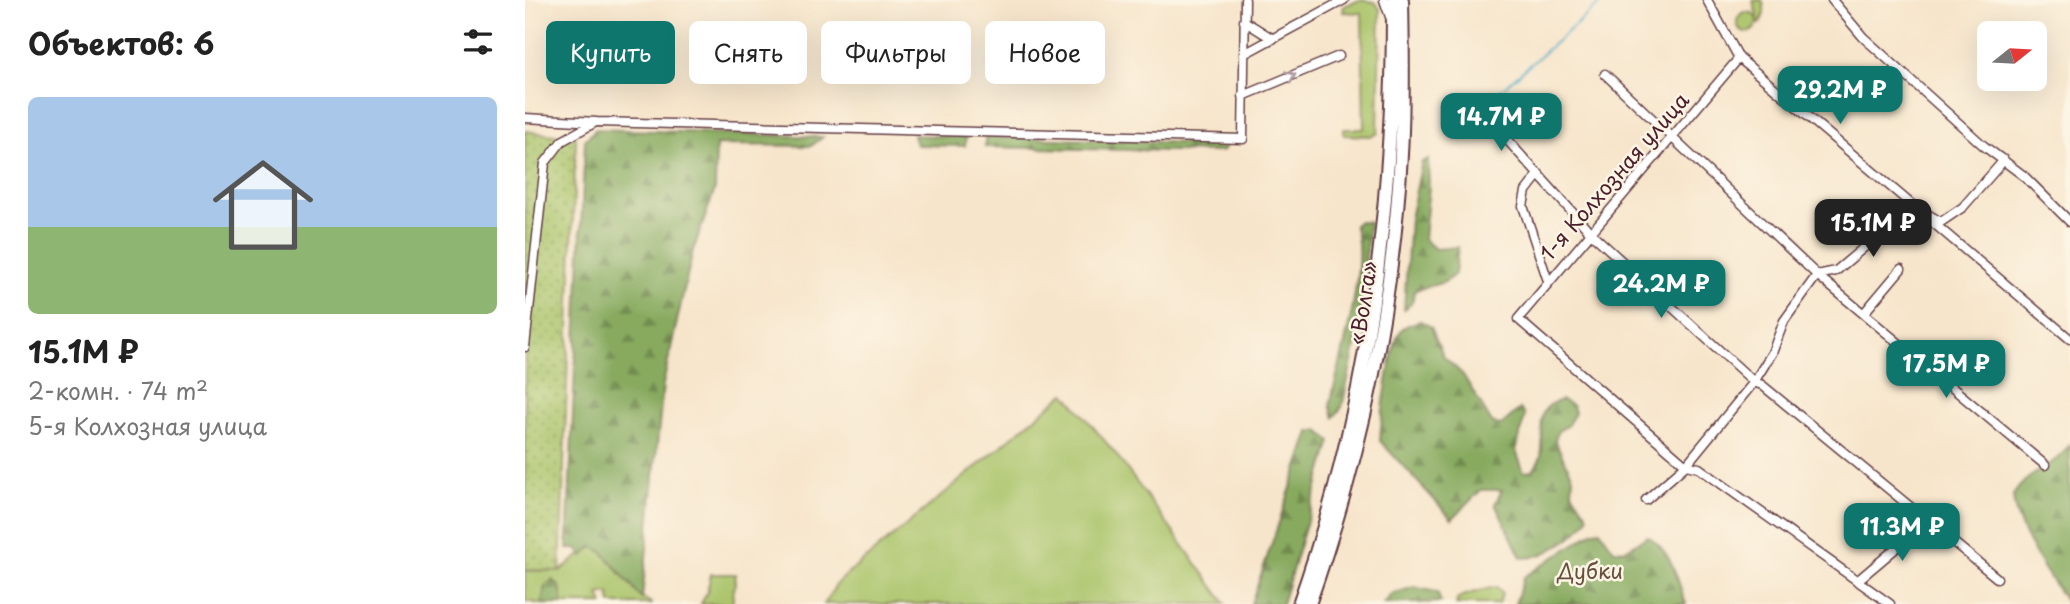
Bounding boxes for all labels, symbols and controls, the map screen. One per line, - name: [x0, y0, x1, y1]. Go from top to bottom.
- text: Объектов: 6: [28, 20, 214, 65]
- chip: Купить: [546, 21, 675, 84]
- chip: Снять: [689, 21, 807, 84]
- chip: Фильтры: [821, 21, 971, 84]
- chip: Новое: [985, 21, 1105, 84]
- north arrow: [1977, 21, 2047, 91]
- map controls: [1977, 21, 2047, 91]
- icon: filters: [459, 23, 497, 61]
- pin: 29.2M ₽: [1775, 66, 1905, 126]
- one-way arrow: [1284, 70, 1296, 84]
- text: 29.2M ₽: [1794, 71, 1886, 106]
- street label: 1-я Колхозная улица: [1531, 84, 1696, 267]
- pin: 14.7M ₽: [1436, 94, 1566, 153]
- text: 14.7M ₽: [1457, 98, 1545, 133]
- icon: home: [200, 142, 326, 268]
- pin: 15.1M ₽: [1808, 200, 1938, 259]
- text: 15.1M ₽: [1831, 204, 1915, 239]
- street label: «Волга»: [1340, 258, 1384, 347]
- pin: 24.2M ₽: [1596, 260, 1726, 320]
- text: 24.2M ₽: [1612, 265, 1710, 300]
- text: 15.1M ₽: [28, 328, 139, 373]
- pin: 17.5M ₽: [1881, 340, 2011, 400]
- text: 17.5M ₽: [1902, 345, 1990, 380]
- text: 2-комн. · 74 m²: [28, 373, 208, 408]
- text: 5-я Колхозная улица: [28, 408, 267, 443]
- pin: 11.3M ₽: [1837, 504, 1967, 563]
- text: 11.3M ₽: [1860, 508, 1944, 543]
- park label: Дубки: [1556, 554, 1623, 586]

